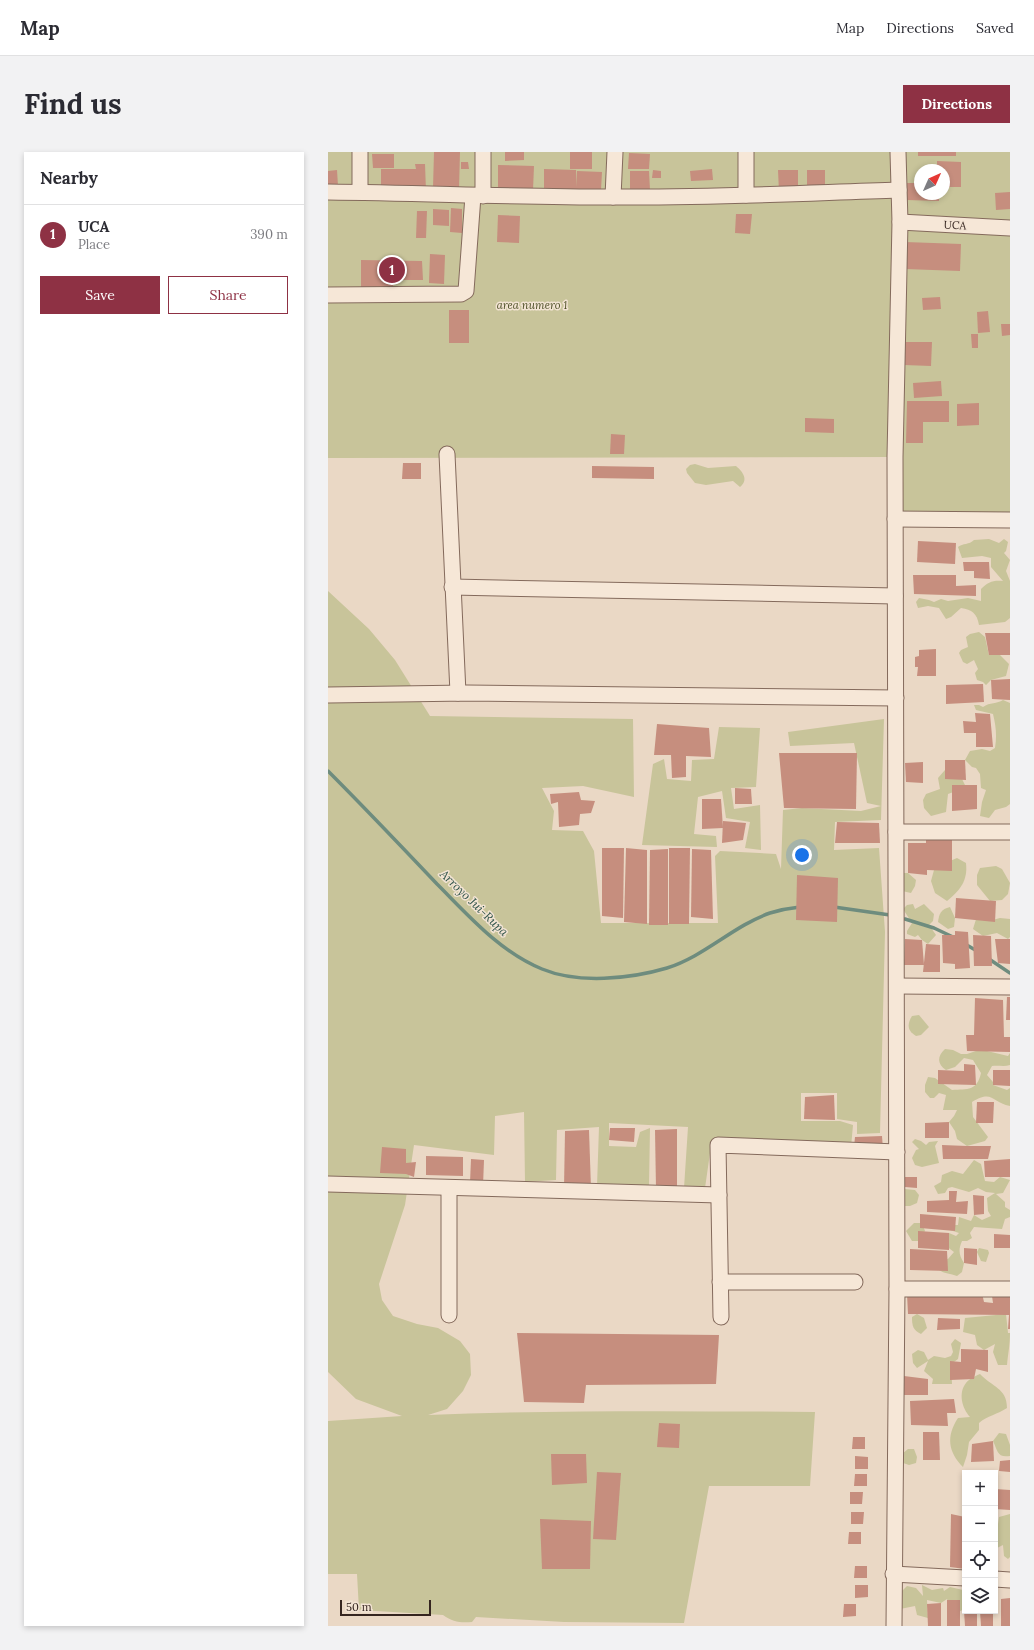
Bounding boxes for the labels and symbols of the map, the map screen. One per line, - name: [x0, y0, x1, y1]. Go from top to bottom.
- north arrow: [914, 164, 950, 200]
- street label: UCA: [943, 217, 968, 233]
- pin: 1: [379, 255, 405, 285]
- park label: area numero 1: [497, 298, 567, 312]
- your location: [792, 845, 812, 865]
- water label: Arroyo Jui-Rupa: [436, 866, 512, 939]
- scale bar: [340, 1598, 431, 1617]

